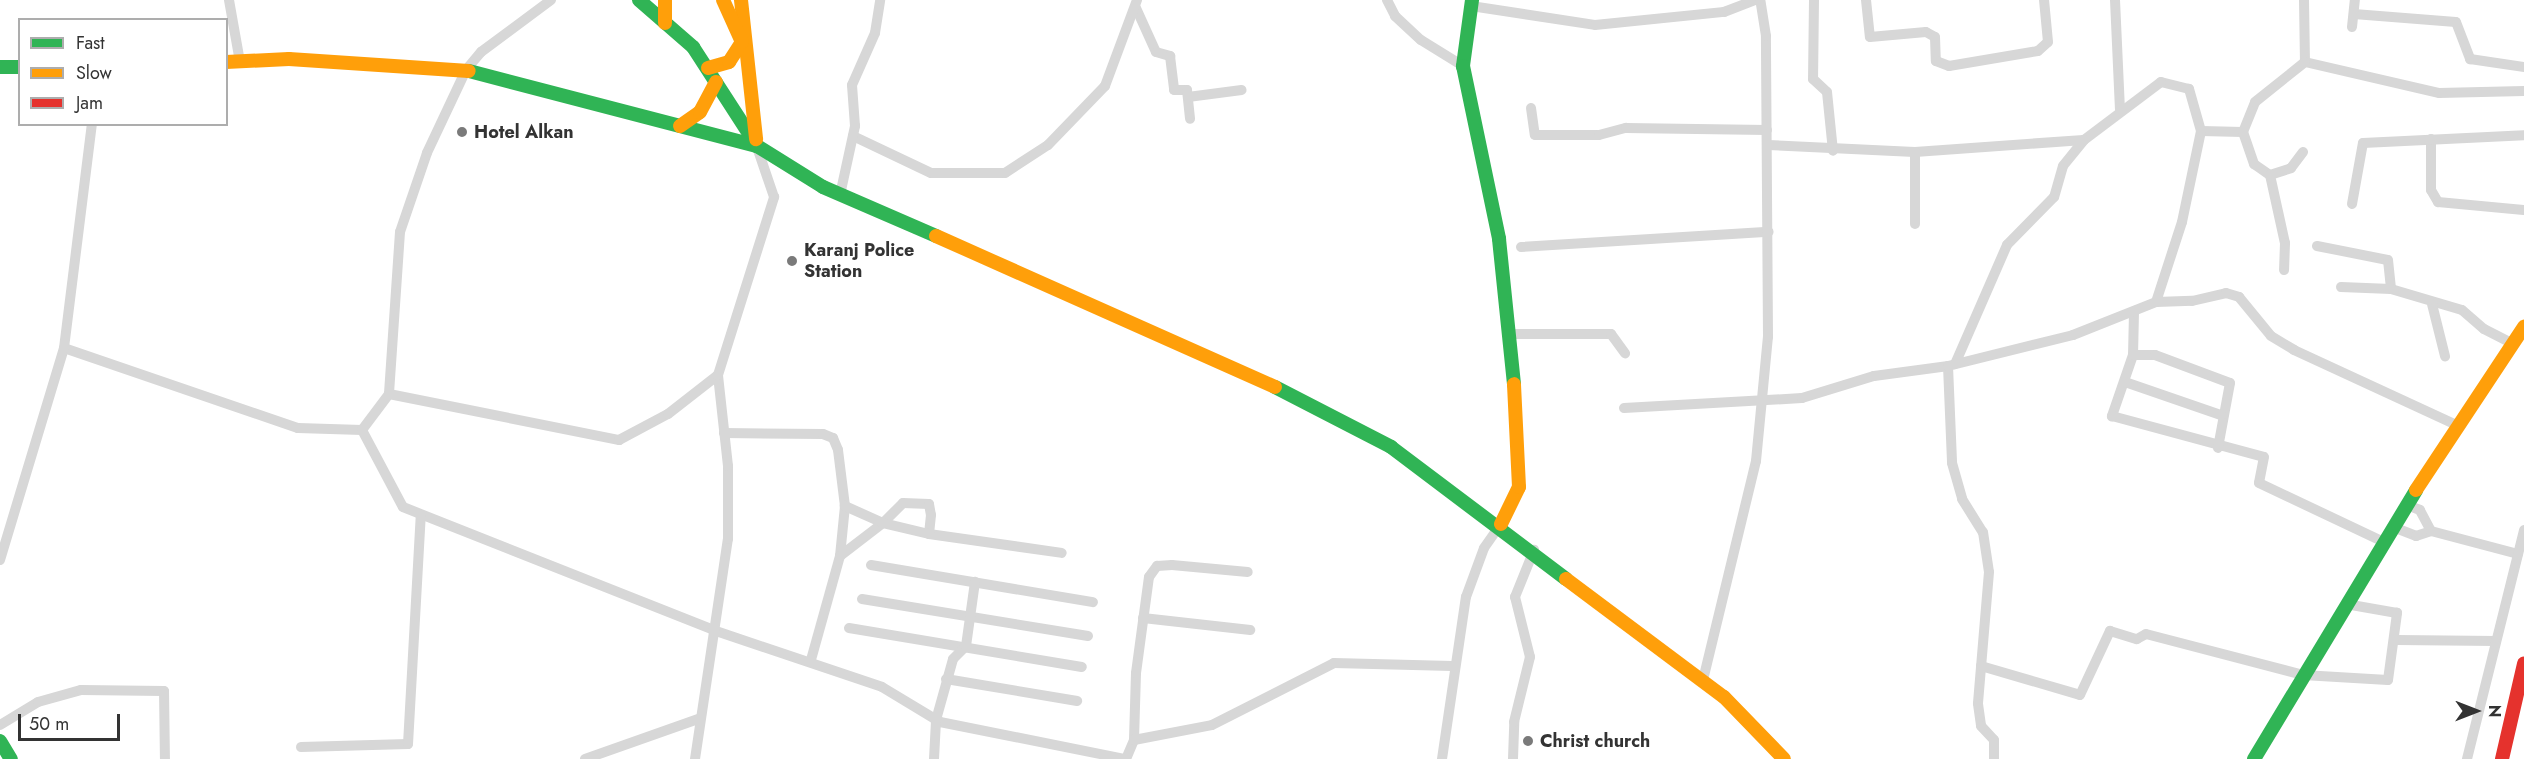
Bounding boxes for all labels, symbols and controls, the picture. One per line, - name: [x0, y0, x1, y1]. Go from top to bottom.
- legend: [18, 18, 228, 126]
- text: Fast: [76, 30, 105, 56]
- text: Slow: [76, 60, 112, 86]
- text: Jam: [76, 90, 103, 116]
- place label: Hotel Alkan: [474, 121, 574, 143]
- marker: Hotel Alkan: [455, 125, 469, 139]
- place label: Karanj Police Station: [804, 240, 914, 282]
- marker: Karanj Police Station: [785, 254, 799, 268]
- north arrow: [2446, 681, 2506, 741]
- scale bar: [21, 702, 123, 740]
- text: N: [2483, 705, 2506, 717]
- text: 50 m: [29, 711, 69, 737]
- place label: Christ church: [1540, 730, 1650, 752]
- marker: Christ church: [1521, 734, 1535, 748]

